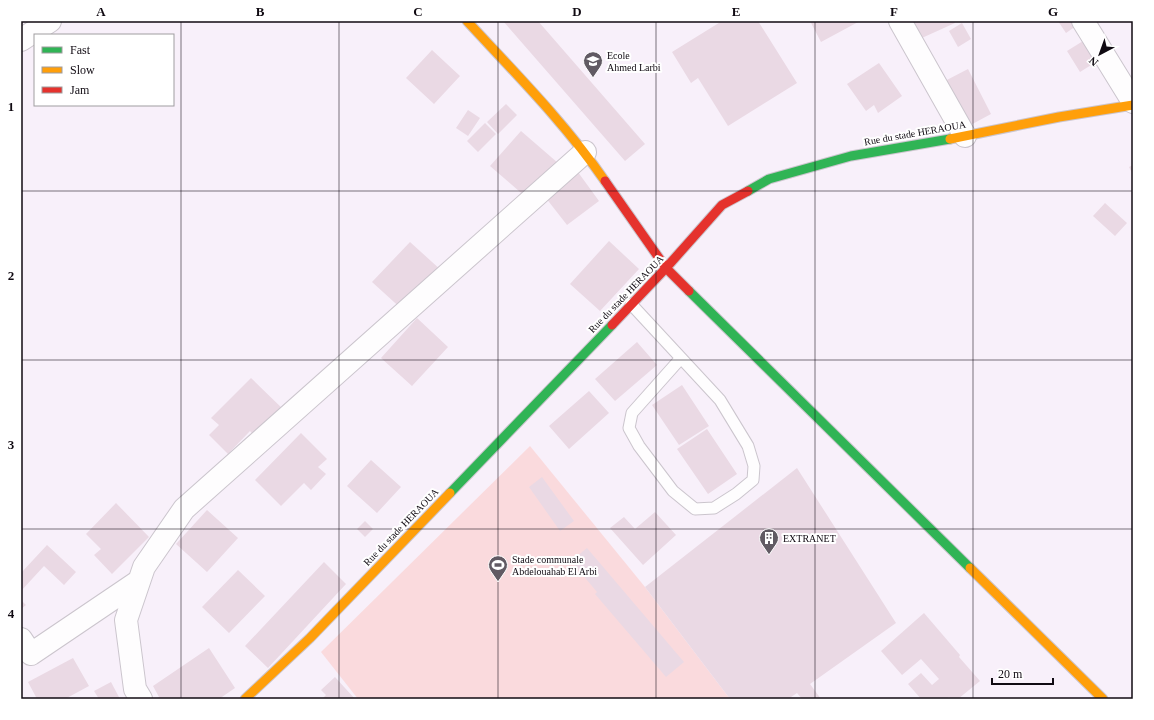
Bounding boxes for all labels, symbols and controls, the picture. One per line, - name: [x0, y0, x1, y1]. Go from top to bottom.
- text: A: [96, 4, 106, 19]
- text: B: [256, 4, 265, 19]
- text: C: [413, 4, 423, 19]
- text: D: [572, 4, 582, 19]
- text: E: [732, 4, 740, 19]
- text: F: [890, 4, 898, 19]
- text: G: [1048, 4, 1058, 19]
- legend: [34, 34, 174, 106]
- north arrow: [1080, 34, 1120, 74]
- text: Fast: [70, 43, 91, 57]
- school or university icon: Ecole Ahmed Larbi: [582, 50, 604, 78]
- place label: Ecole Ahmed Larbi: [607, 50, 661, 73]
- text: N: [1086, 54, 1100, 69]
- text: Slow: [70, 63, 95, 77]
- text: Jam: [70, 83, 90, 97]
- text: 1: [8, 99, 14, 114]
- street label: Rue du stade HERAOUA: [863, 119, 967, 147]
- street label: Rue du stade HERAOUA: [586, 253, 666, 335]
- text: 2: [8, 268, 14, 283]
- text: 3: [8, 437, 15, 452]
- street label: Rue du stade HERAOUA: [361, 486, 441, 568]
- building icon: EXTRANET: [758, 527, 780, 555]
- place label: EXTRANET: [783, 533, 836, 544]
- sports icon: Stade communale Abdelouahab El Arbi: [487, 554, 509, 582]
- place label: Stade communale Abdelouahab El Arbi: [512, 554, 597, 577]
- text: 4: [8, 606, 15, 621]
- scale bar: [992, 660, 1053, 686]
- text: 20 m: [998, 667, 1023, 681]

